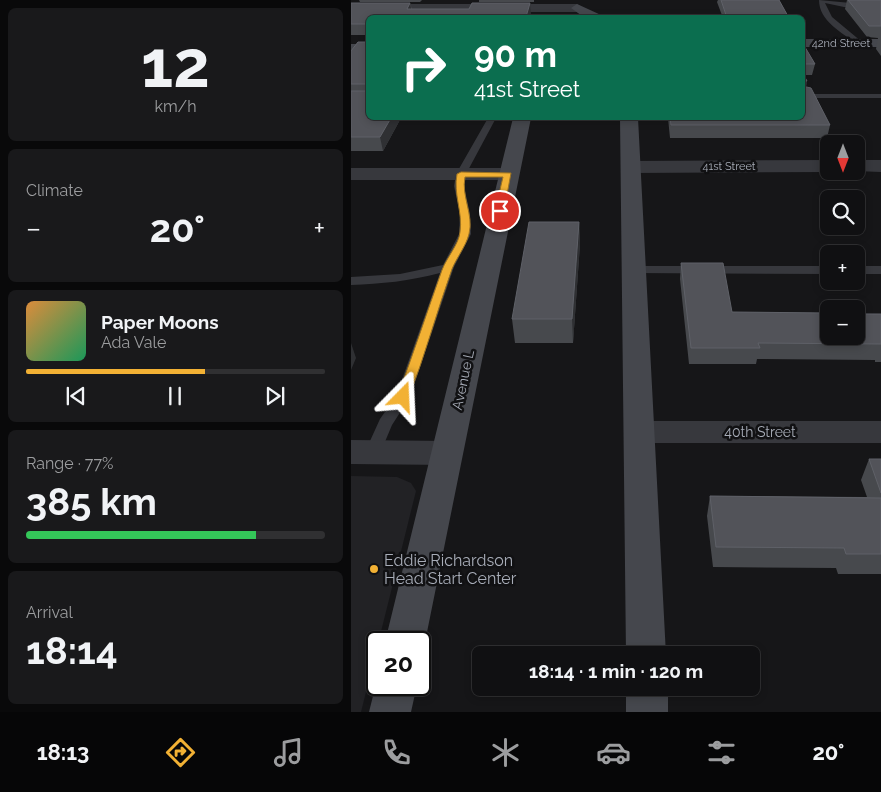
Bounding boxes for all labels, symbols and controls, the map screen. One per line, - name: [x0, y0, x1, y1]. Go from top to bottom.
- text: 12: [141, 26, 210, 102]
- text: 90 m: [474, 34, 557, 75]
- icon: right: [391, 35, 456, 100]
- street label: 42nd Street: [812, 37, 870, 50]
- text: 41st Street: [474, 76, 580, 102]
- text: km/h: [154, 97, 197, 116]
- north arrow: [820, 135, 865, 180]
- map controls: [820, 135, 865, 345]
- street label: 41st Street: [702, 160, 756, 173]
- text: Climate: [26, 181, 83, 200]
- pin: [479, 190, 521, 232]
- button: search: [820, 190, 865, 235]
- icon: arrive: [486, 197, 514, 225]
- text: 20°: [150, 206, 205, 251]
- text: −: [26, 212, 41, 245]
- text: +: [313, 212, 325, 245]
- button: +: [820, 245, 865, 290]
- button: −: [820, 300, 865, 345]
- text: Paper Moons: [101, 311, 219, 333]
- text: Ada Vale: [101, 333, 166, 352]
- street label: Avenue L: [449, 349, 477, 411]
- position arrow: [376, 370, 428, 422]
- icon: previous: [62, 382, 90, 410]
- icon: pause: [161, 382, 189, 410]
- icon: next: [261, 382, 289, 410]
- street label: 40th Street: [724, 424, 796, 440]
- text: Range · 77%: [26, 454, 113, 473]
- text: 385 km: [26, 479, 157, 524]
- place label: Eddie Richardson Head Start Center: [384, 551, 517, 588]
- marker: Eddie Richardson Head Start Center: [368, 563, 380, 575]
- text: Arrival: [26, 603, 73, 622]
- text: 18:14: [26, 628, 118, 673]
- speed limit sign: 20: [366, 631, 431, 696]
- text: 18:14 · 1 min · 120 m: [529, 660, 703, 682]
- icon: directions: [163, 735, 198, 770]
- icon: music: [271, 735, 306, 770]
- icon: phone: [379, 735, 414, 770]
- icon: climate: [488, 735, 523, 770]
- icon: car: [596, 735, 631, 770]
- icon: filters: [704, 735, 739, 770]
- text: 18:13: [37, 739, 89, 765]
- text: 20°: [812, 739, 844, 765]

